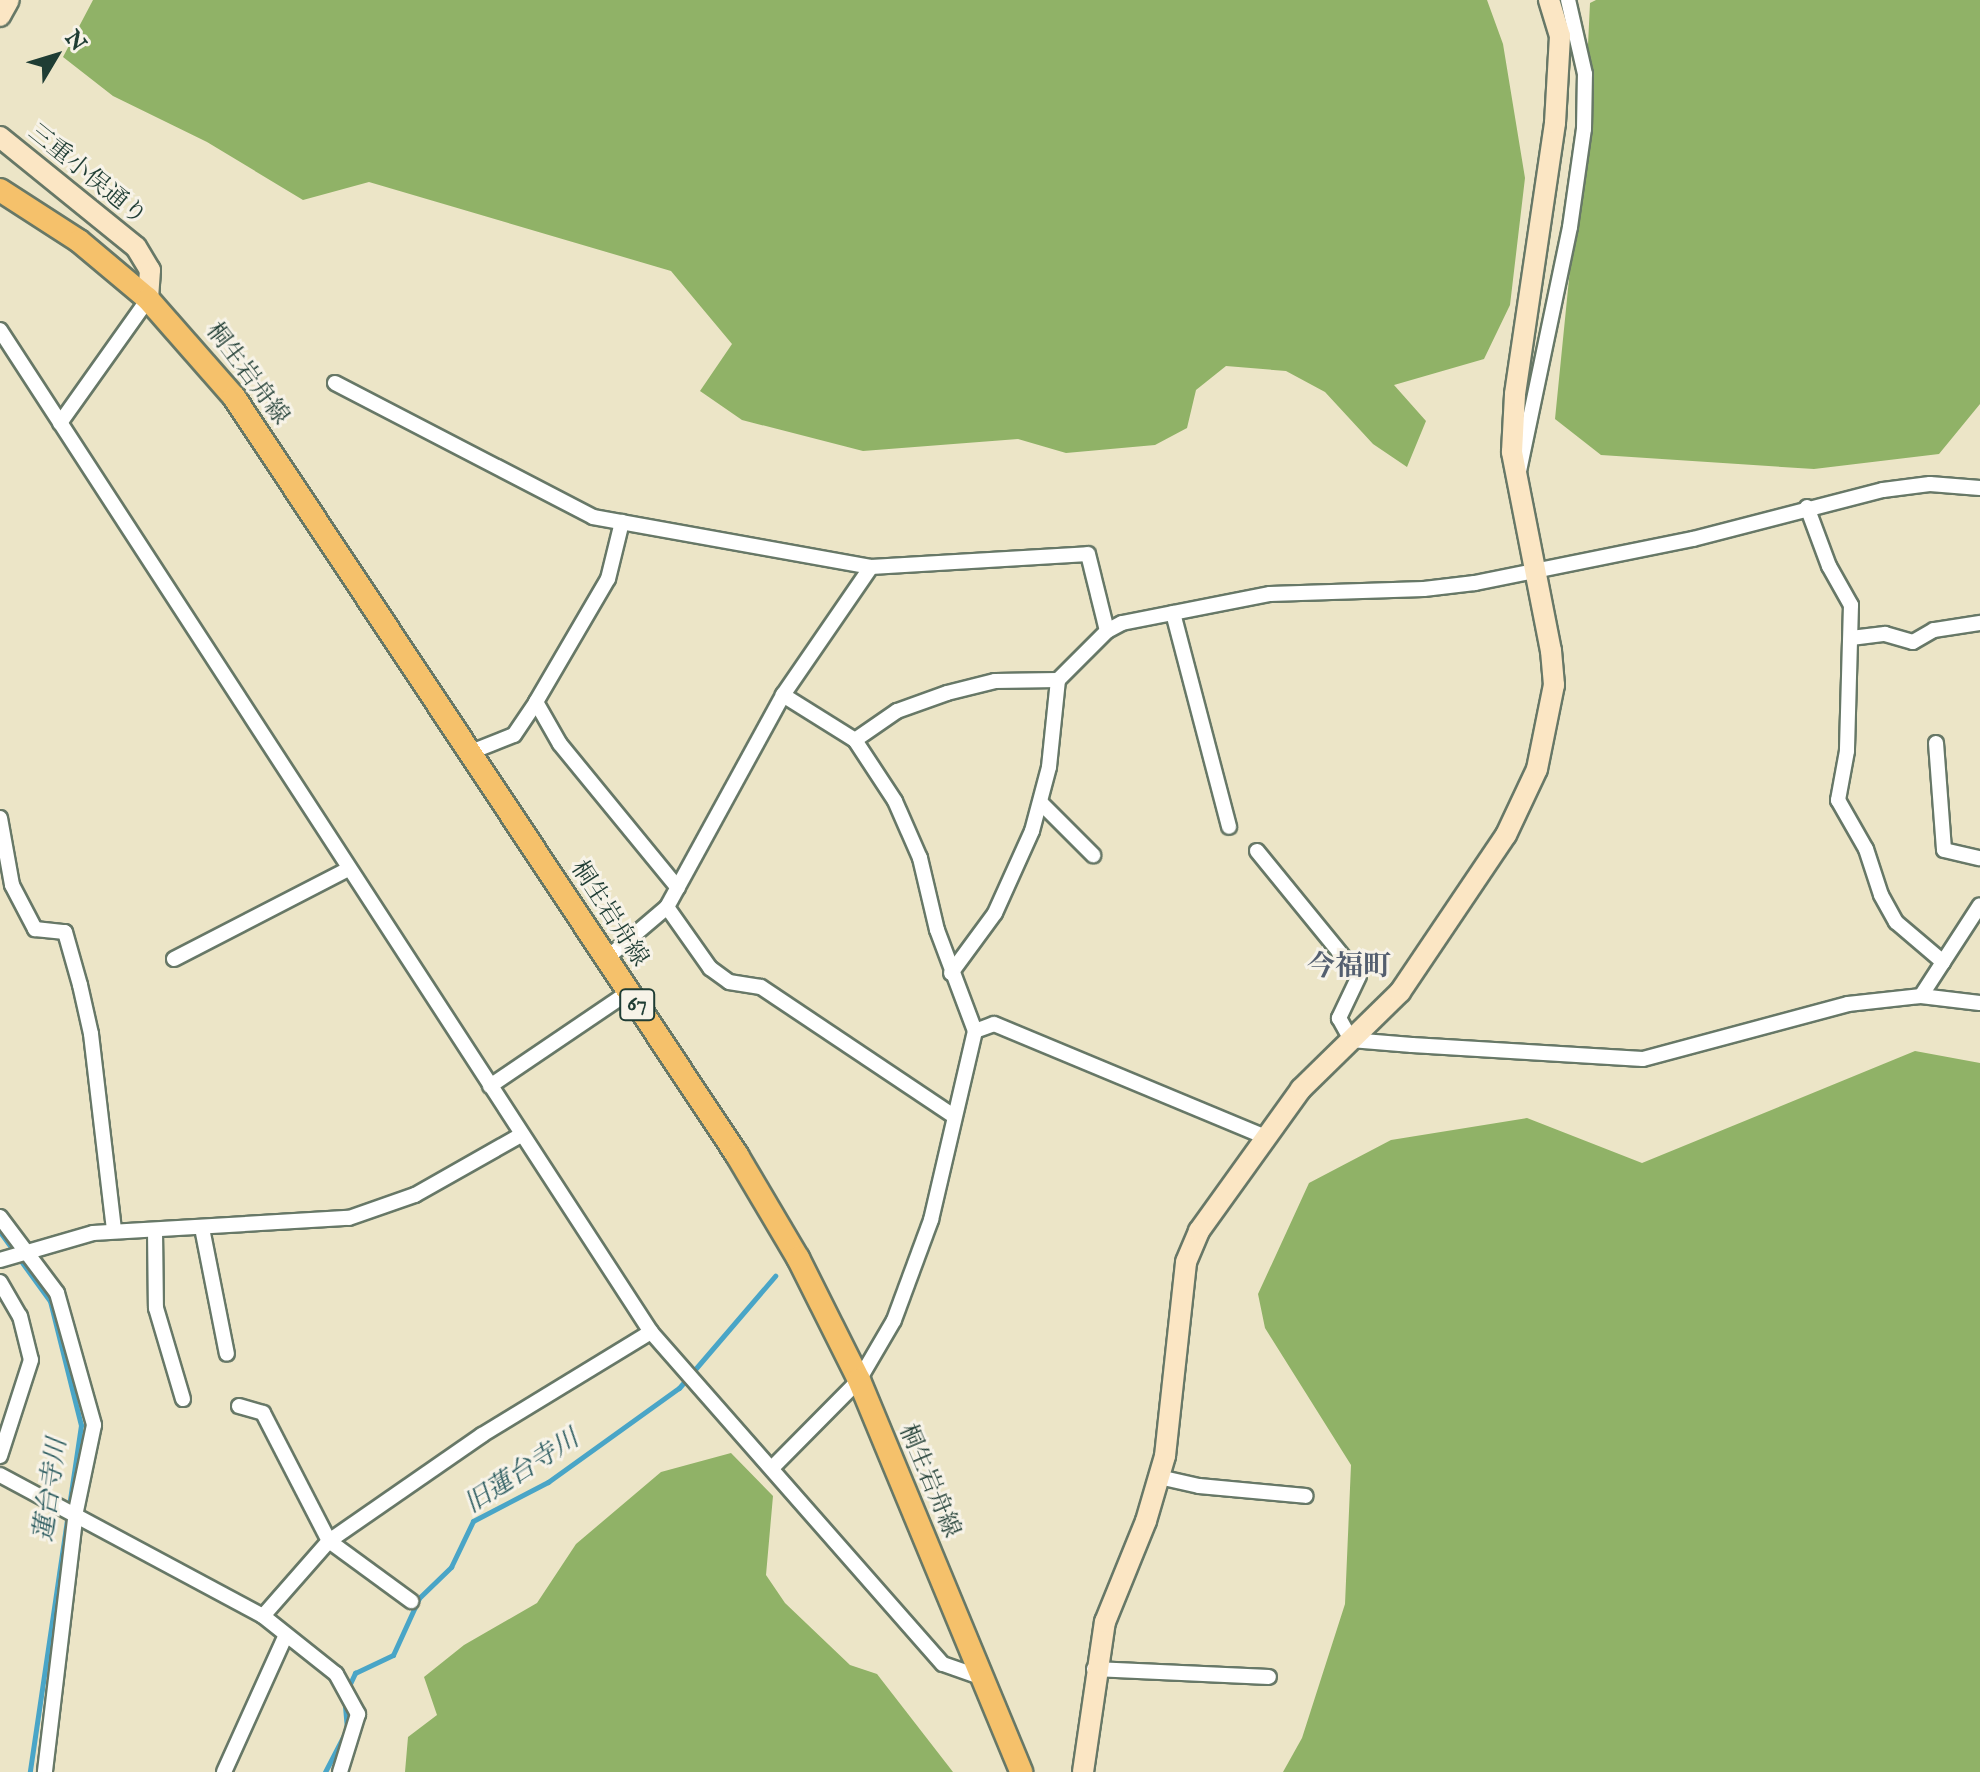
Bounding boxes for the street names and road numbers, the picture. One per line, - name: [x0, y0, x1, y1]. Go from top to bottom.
- street label: 三重小俣通り: [22, 118, 152, 232]
- street label: 桐生岩舟線: [199, 317, 295, 431]
- street label: 桐生岩舟線: [564, 856, 654, 972]
- road number: 67: [619, 987, 655, 1023]
- street label: 桐生岩舟線: [892, 1420, 966, 1542]

